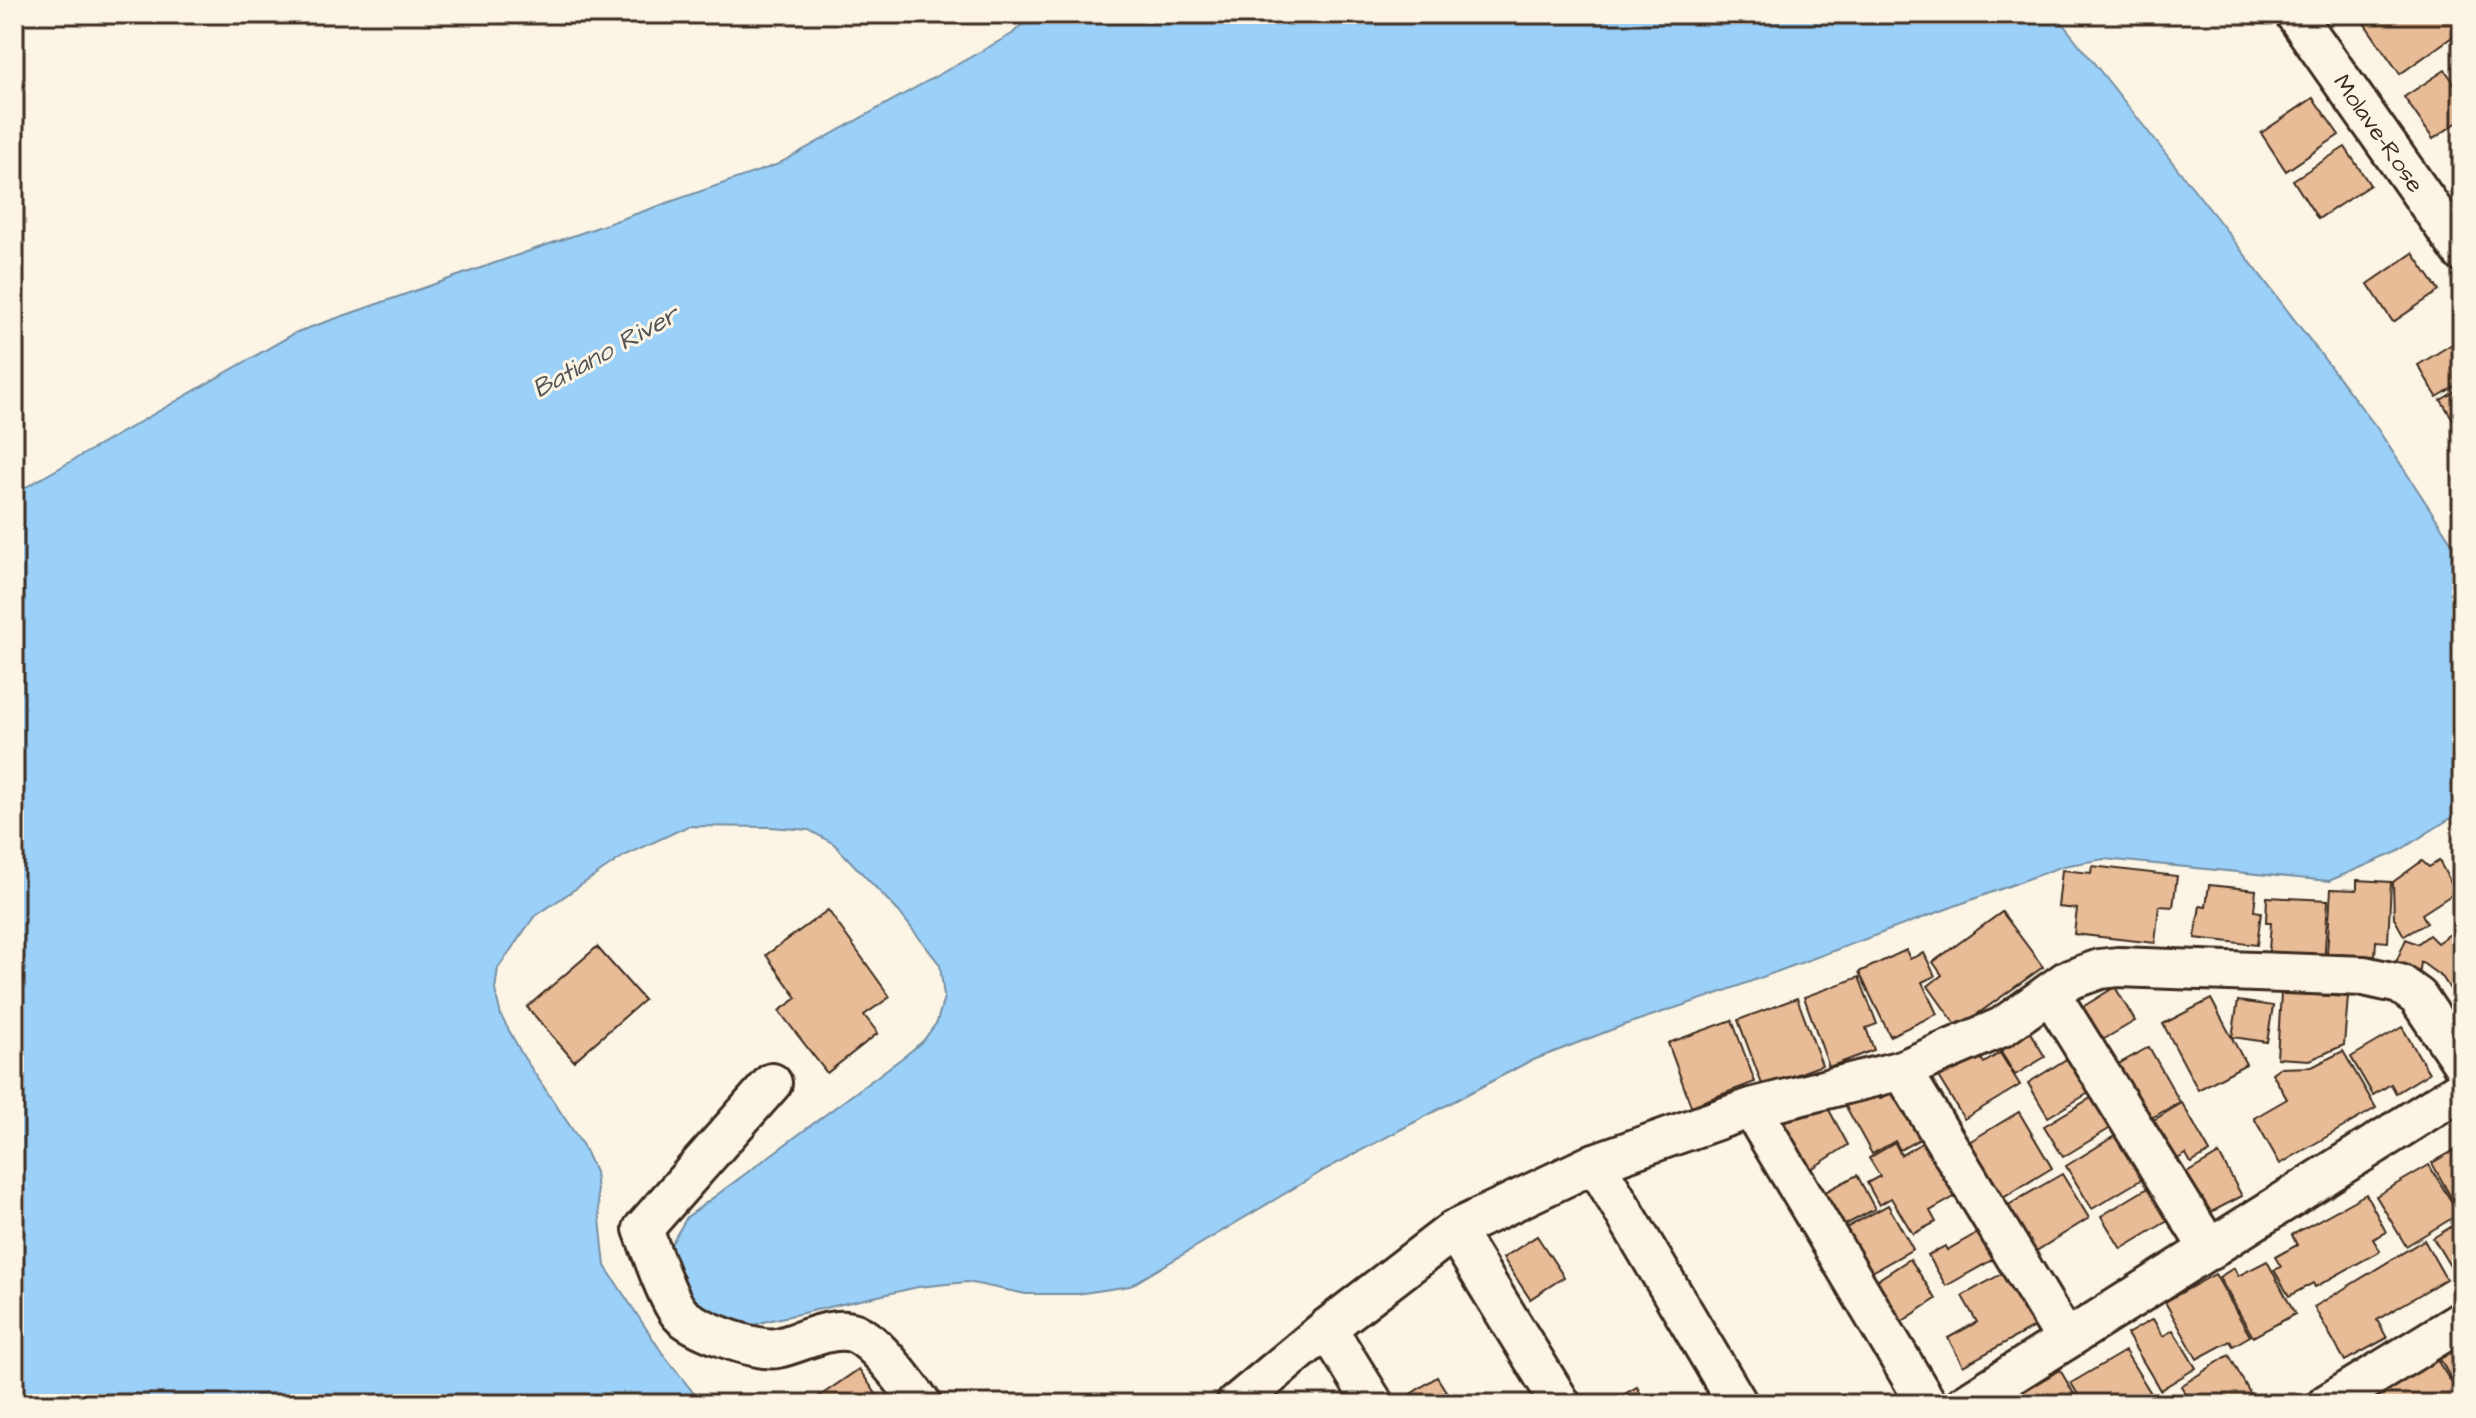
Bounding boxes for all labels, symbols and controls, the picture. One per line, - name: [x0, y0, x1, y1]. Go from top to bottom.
- street label: Molave-Rose: [2325, 67, 2432, 200]
- water label: Batiano River: [526, 296, 687, 407]

